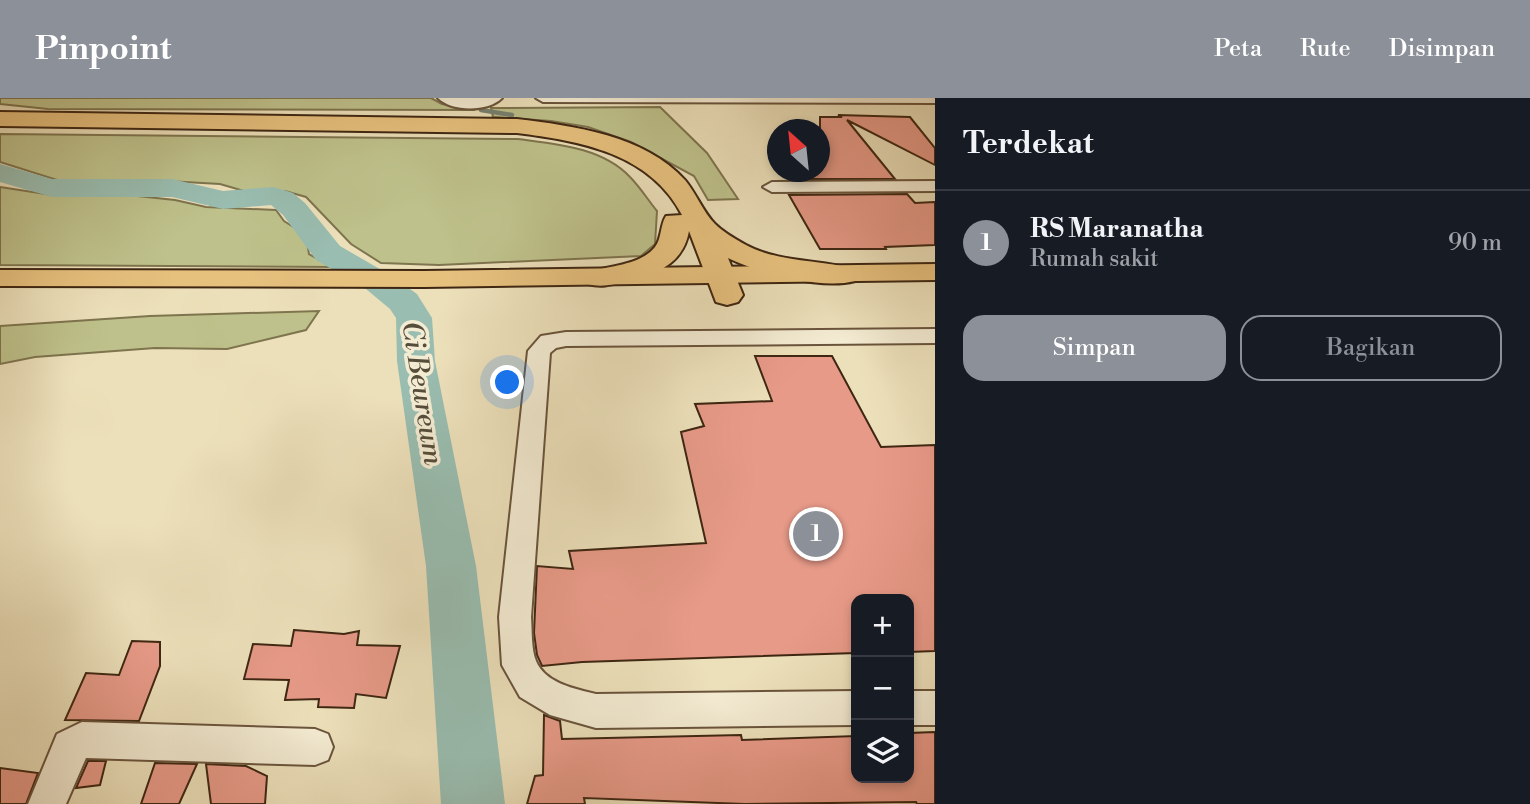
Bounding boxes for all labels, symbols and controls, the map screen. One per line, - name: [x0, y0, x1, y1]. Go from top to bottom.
- text: Pinpoint: [35, 29, 172, 70]
- text: Peta: [1214, 34, 1262, 64]
- text: Rute: [1300, 34, 1351, 64]
- text: Disimpan: [1389, 34, 1495, 64]
- north arrow: [767, 119, 830, 182]
- text: Terdekat: [963, 125, 1094, 163]
- text: RS Maranatha: [1030, 213, 1204, 245]
- text: 1: [980, 229, 992, 257]
- text: 90 m: [1448, 229, 1502, 257]
- text: Rumah sakit: [1030, 245, 1158, 273]
- button: Simpan: [963, 315, 1226, 381]
- button: Bagikan: [1240, 315, 1502, 381]
- water label: Ci Beureum: [393, 319, 451, 468]
- your location: [490, 365, 524, 399]
- pin: 1: [793, 508, 839, 560]
- map controls: [851, 594, 914, 783]
- button: +: [851, 594, 914, 657]
- button: −: [851, 657, 914, 720]
- button: layers: [851, 720, 914, 783]

